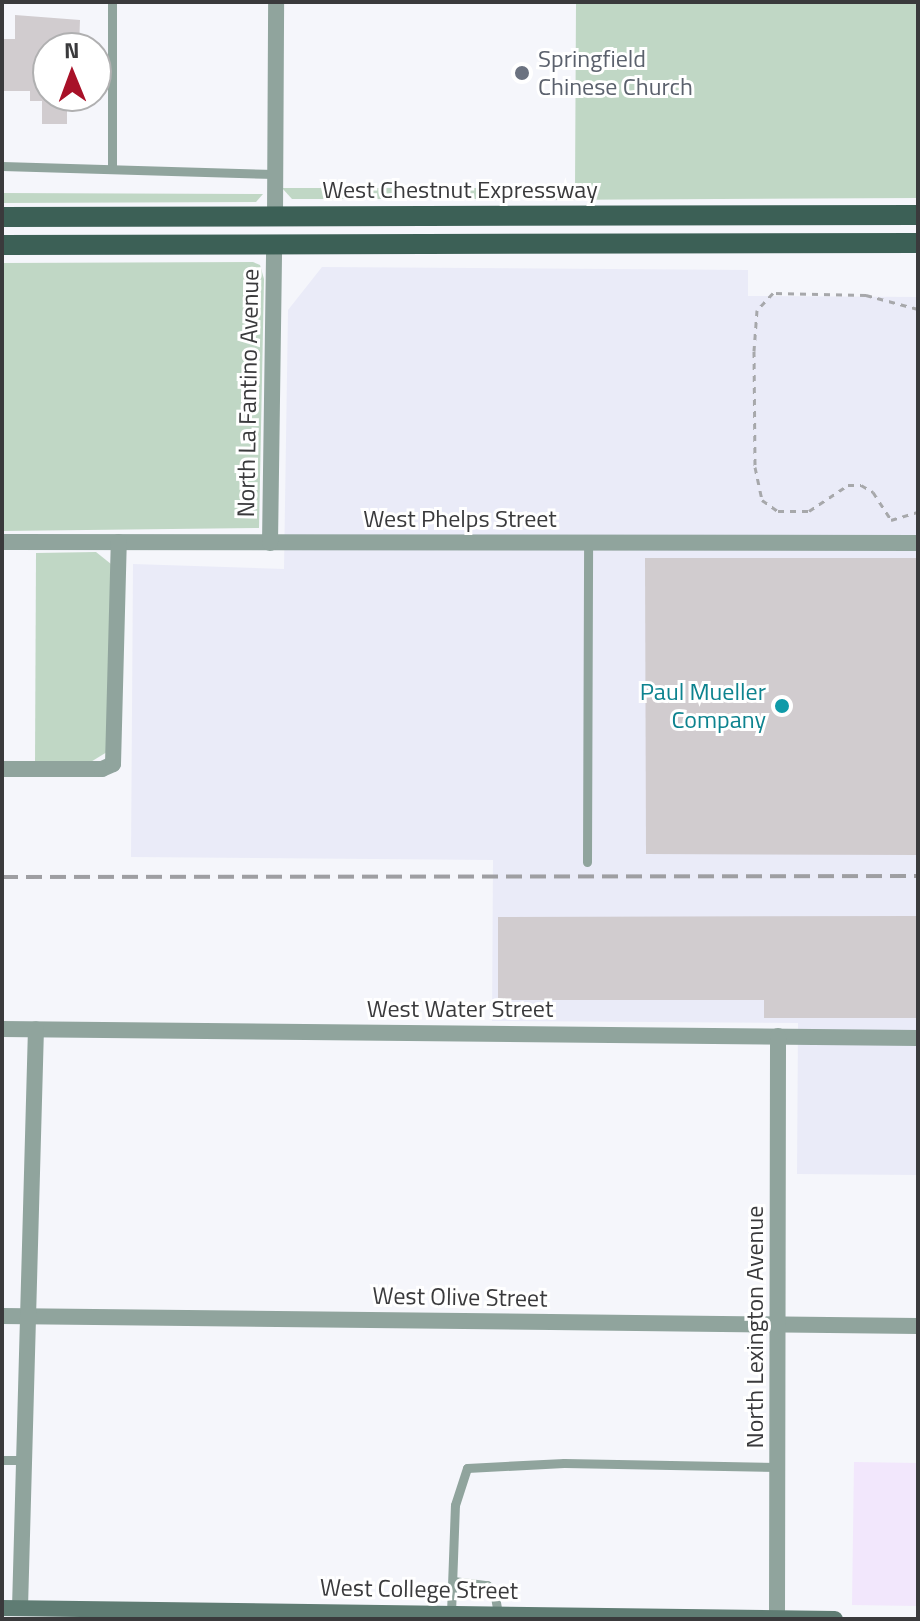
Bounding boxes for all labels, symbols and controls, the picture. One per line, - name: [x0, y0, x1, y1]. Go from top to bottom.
- north arrow: [32, 32, 112, 112]
- text: N: [64, 33, 80, 67]
- place label: Springfield Chinese Church: [538, 45, 693, 101]
- marker: Springfield Chinese Church: [513, 64, 531, 82]
- street label: West Chestnut Expressway: [322, 176, 598, 204]
- street label: North La Fantino Avenue: [231, 268, 265, 518]
- street label: West Phelps Street: [363, 505, 557, 533]
- place label: Paul Mueller Company: [640, 678, 766, 734]
- marker: Paul Mueller Company: [773, 697, 791, 715]
- street label: West Water Street: [367, 995, 553, 1023]
- street label: North Lexington Avenue: [741, 1206, 769, 1448]
- street label: West Olive Street: [372, 1281, 548, 1313]
- street label: West College Street: [320, 1573, 518, 1605]

